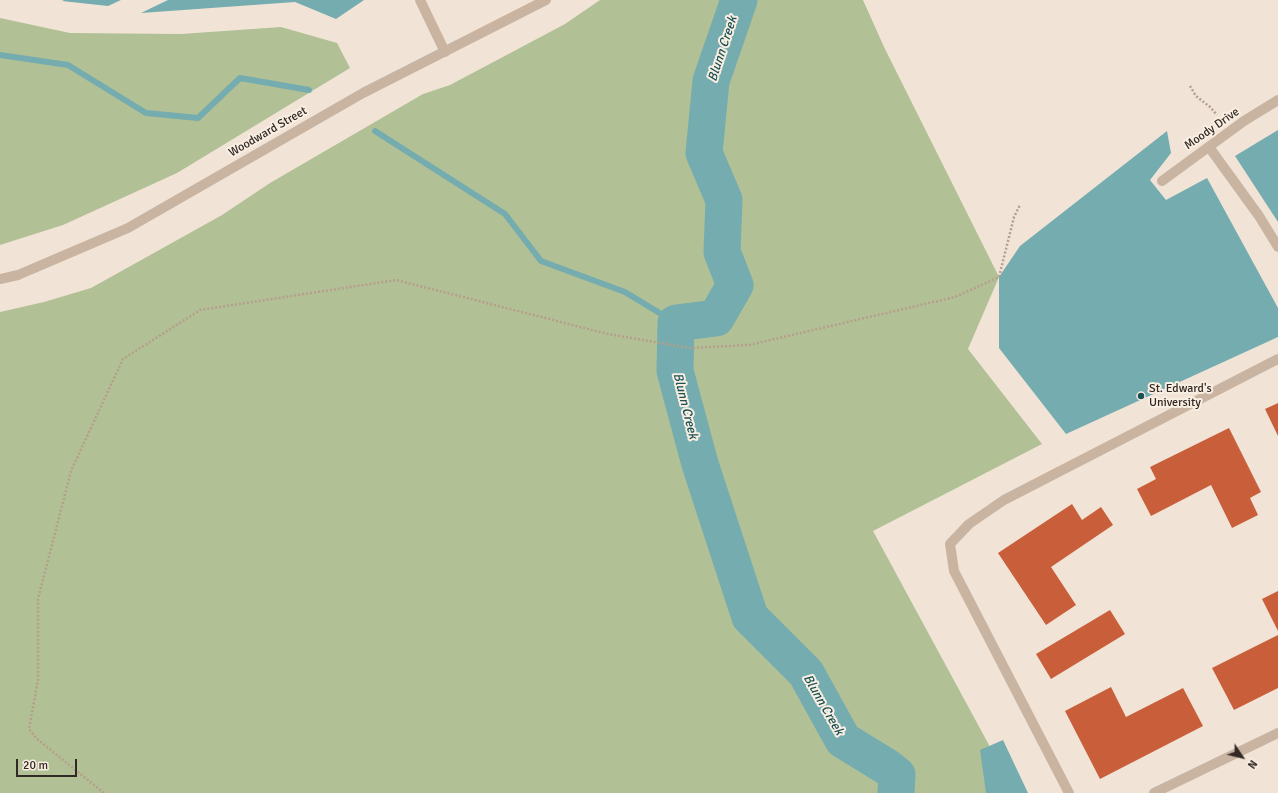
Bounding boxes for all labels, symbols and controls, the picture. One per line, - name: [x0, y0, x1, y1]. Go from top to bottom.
- water label: Blunn Creek: [705, 14, 741, 84]
- street label: Woodward Street: [226, 104, 310, 160]
- street label: Moody Drive: [1182, 105, 1242, 153]
- water label: Blunn Creek: [669, 371, 701, 441]
- place label: St. Edward's University: [1149, 382, 1212, 410]
- marker: St. Edward's University: [1136, 391, 1146, 401]
- water label: Blunn Creek: [799, 672, 847, 738]
- north arrow: [1222, 737, 1262, 777]
- scale bar: [18, 751, 79, 777]
- text: N: [1245, 757, 1260, 771]
- text: 20 m: [23, 758, 48, 773]

